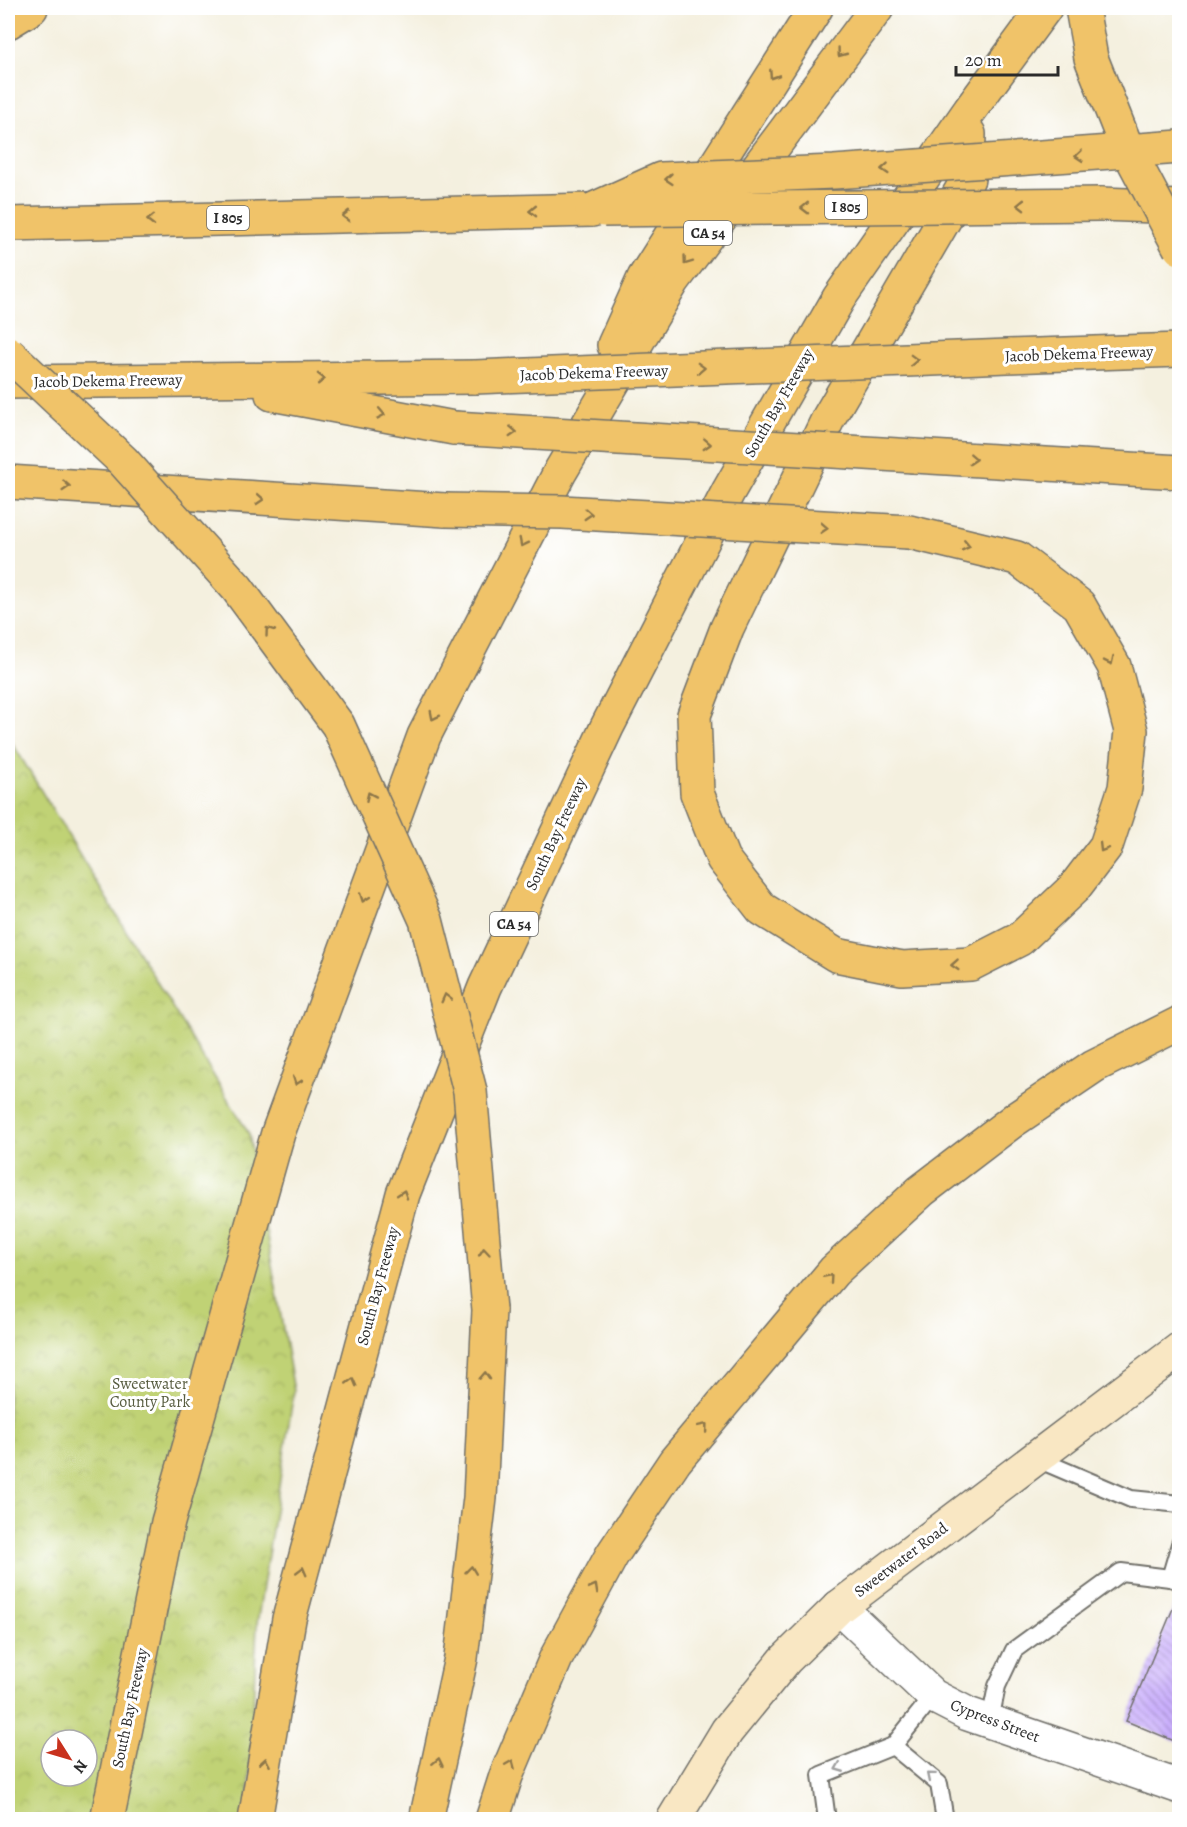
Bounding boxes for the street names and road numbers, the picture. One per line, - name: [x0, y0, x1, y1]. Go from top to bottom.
- road number: I 805: [825, 195, 867, 219]
- road number: I 805: [207, 206, 249, 230]
- road number: CA 54: [684, 221, 732, 245]
- street label: Jacob Dekema Freeway: [1004, 340, 1155, 368]
- street label: South Bay Freeway: [739, 344, 820, 461]
- street label: Jacob Dekema Freeway: [519, 359, 670, 387]
- street label: Jacob Dekema Freeway: [33, 369, 183, 393]
- street label: South Bay Freeway: [520, 773, 592, 894]
- road number: CA 54: [490, 912, 538, 936]
- street label: South Bay Freeway: [352, 1223, 405, 1348]
- street label: Sweetwater Road: [850, 1517, 953, 1603]
- street label: South Bay Freeway: [107, 1645, 154, 1770]
- street label: Cypress Street: [947, 1694, 1043, 1748]

